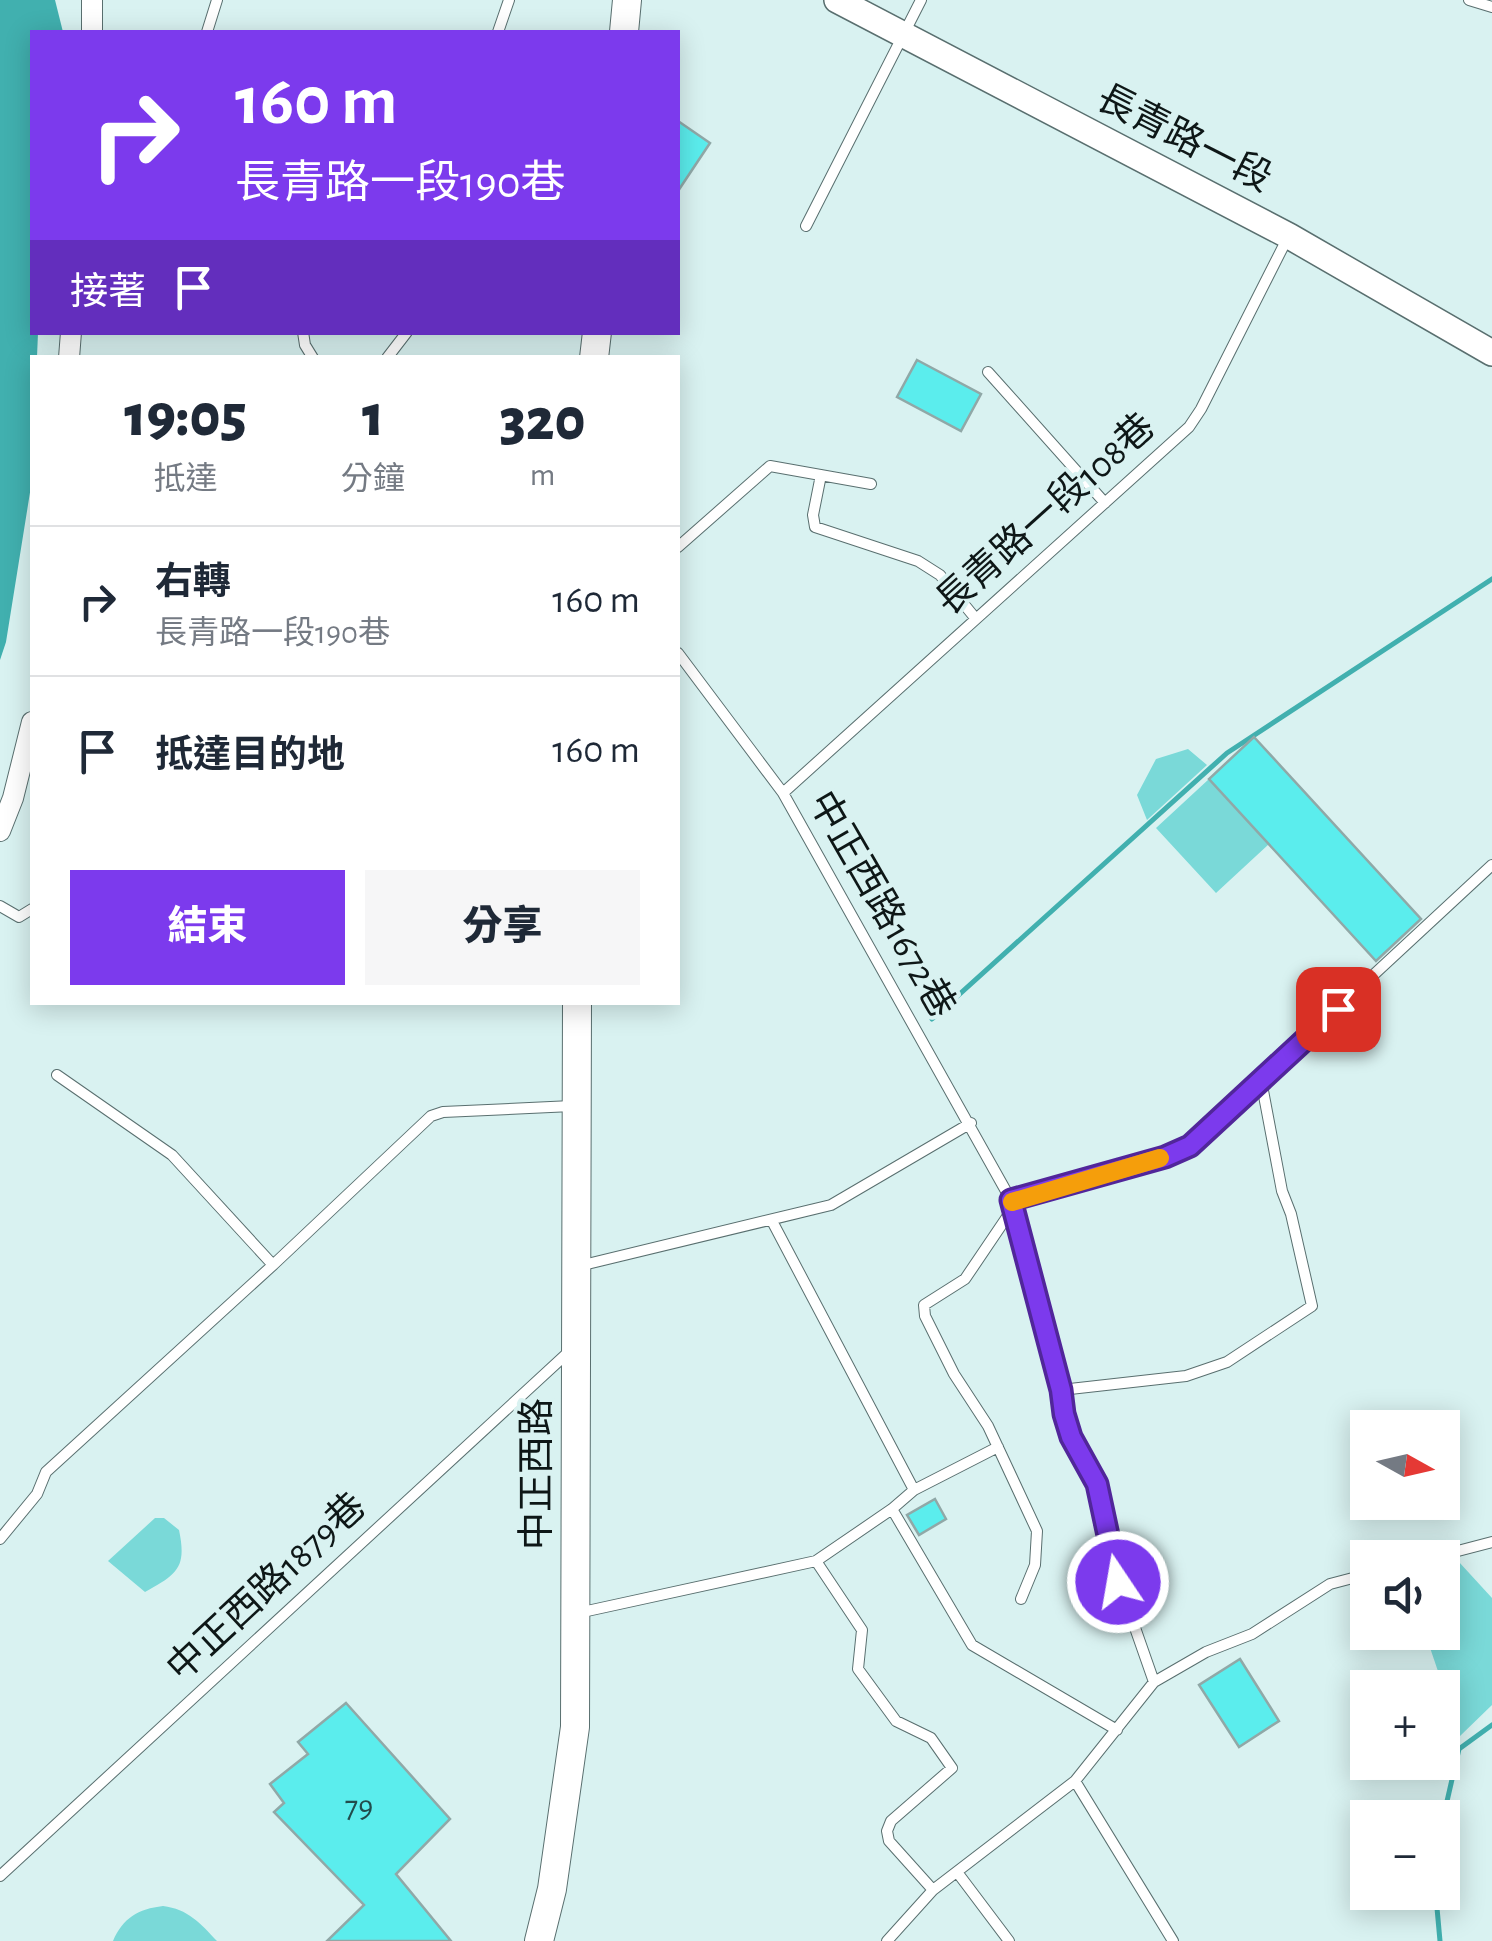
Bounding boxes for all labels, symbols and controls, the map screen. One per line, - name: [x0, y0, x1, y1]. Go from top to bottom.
- text: 160 m: [235, 67, 398, 137]
- icon: right: [70, 70, 200, 200]
- street label: 長青路一段: [1091, 76, 1279, 199]
- text: 長青路一段190巷: [235, 161, 565, 206]
- icon: arrive: [166, 260, 221, 315]
- text: 接著: [70, 274, 146, 312]
- text: 19:05: [124, 387, 247, 447]
- text: 1: [362, 387, 384, 447]
- text: 320: [499, 391, 586, 451]
- street label: 長青路一段108巷: [928, 405, 1162, 623]
- text: m: [530, 459, 555, 491]
- text: 抵達: [154, 463, 218, 495]
- text: 分鐘: [341, 463, 405, 495]
- text: 右轉: [155, 564, 231, 602]
- icon: right: [70, 574, 125, 629]
- text: 160 m: [552, 582, 640, 620]
- text: 長青路一段190巷: [155, 617, 390, 649]
- icon: arrive: [70, 724, 125, 779]
- text: 160 m: [552, 732, 640, 770]
- text: 抵達目的地: [155, 737, 345, 775]
- street label: 中正西路1672巷: [801, 784, 964, 1025]
- button: 結束: [70, 870, 345, 985]
- button: 分享: [365, 870, 640, 985]
- pin: [1296, 967, 1381, 1052]
- icon: arrive: [1311, 982, 1366, 1037]
- street label: 中正西路: [517, 1398, 557, 1550]
- north arrow: [1350, 1410, 1460, 1520]
- map controls: [1350, 1410, 1460, 1910]
- street label: 中正西路1879巷: [159, 1485, 373, 1689]
- position arrow: [1066, 1530, 1170, 1634]
- button: sound: [1350, 1540, 1460, 1650]
- button: +: [1350, 1670, 1460, 1780]
- house number: 79: [345, 1791, 373, 1823]
- button: −: [1350, 1800, 1460, 1910]

